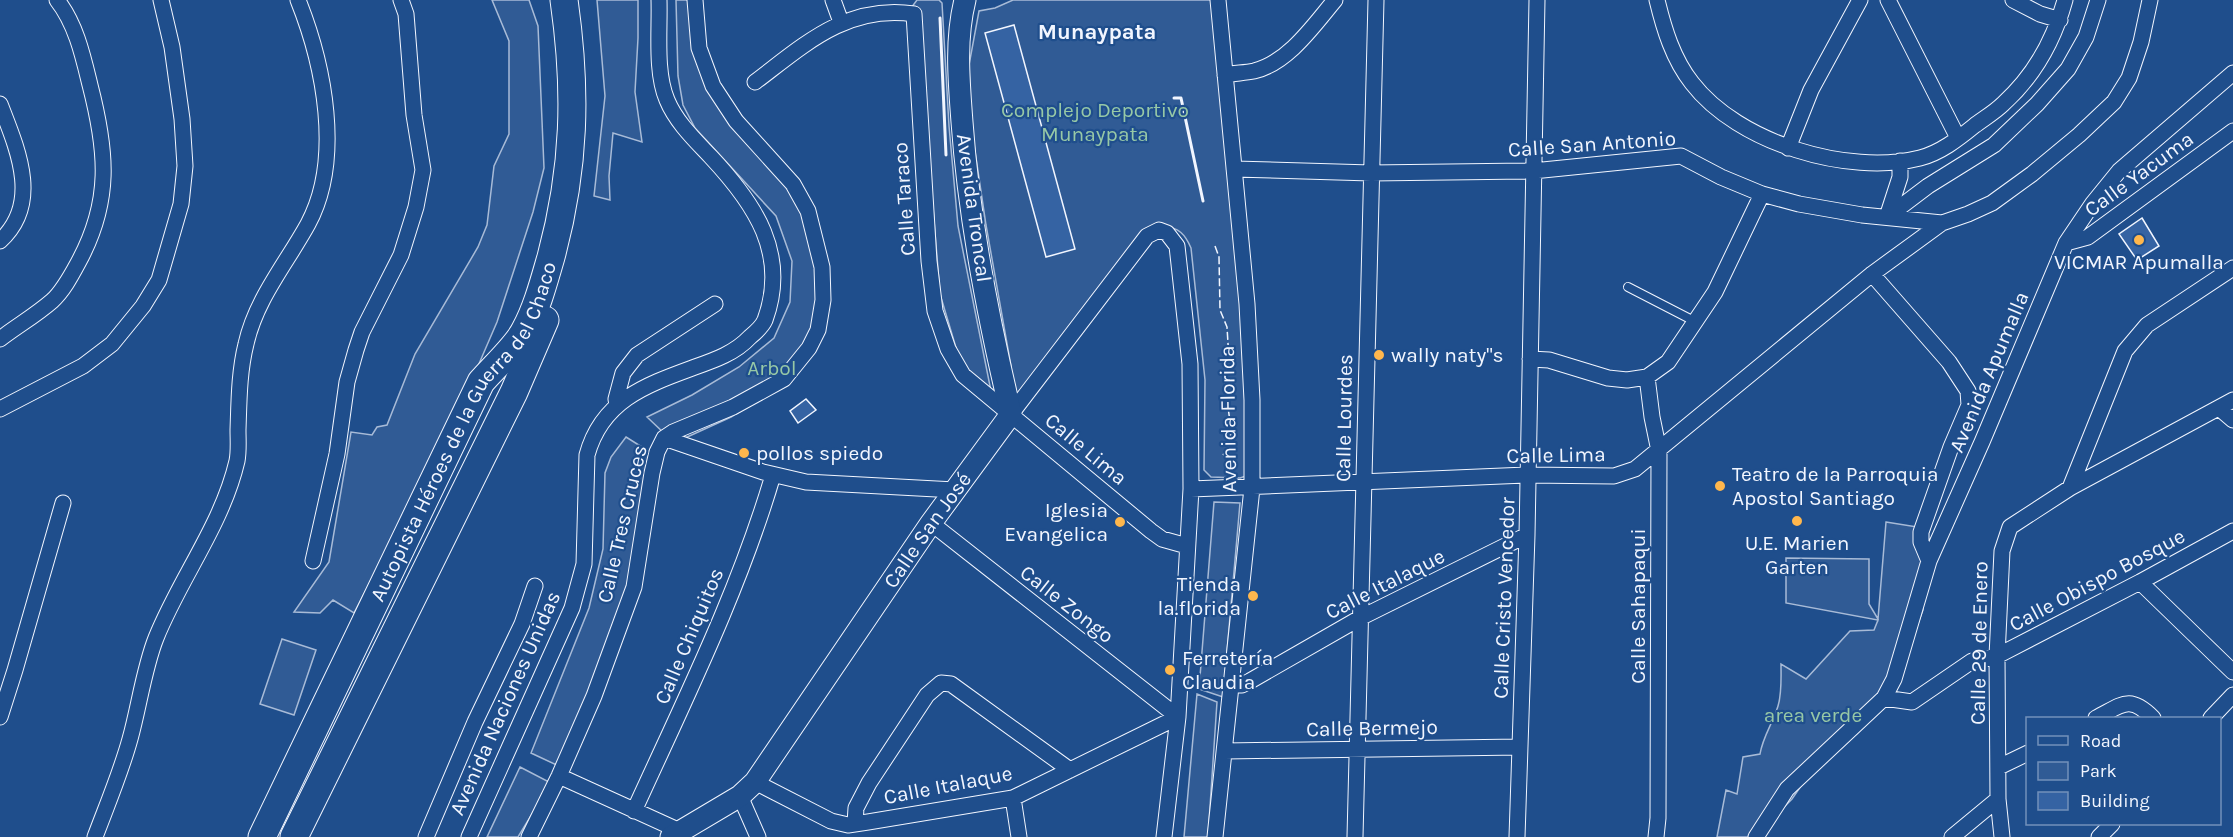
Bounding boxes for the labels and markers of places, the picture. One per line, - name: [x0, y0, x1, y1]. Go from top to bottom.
- marker: VICMAR Apumalla: [2132, 233, 2146, 247]
- place label: VICMAR Apumalla: [2054, 250, 2224, 274]
- place label: wally naty"s: [1391, 343, 1504, 367]
- marker: wally naty"s: [1372, 348, 1386, 362]
- place label: pollos spiedo: [756, 441, 883, 465]
- marker: pollos spiedo: [737, 446, 751, 460]
- place label: Teatro de la Parroquia Apostol Santiago: [1732, 462, 1939, 510]
- marker: Teatro de la Parroquia Apostol Santiago: [1713, 479, 1727, 493]
- place label: Iglesia Evangelica: [1004, 498, 1108, 546]
- marker: U.E. Marien Garten: [1790, 514, 1804, 528]
- marker: Iglesia Evangelica: [1113, 515, 1127, 529]
- place label: U.E. Marien Garten: [1745, 531, 1849, 579]
- place label: Tienda la.florida: [1157, 572, 1241, 620]
- marker: Tienda la.florida: [1246, 589, 1260, 603]
- place label: Ferretería Claudia: [1182, 646, 1273, 694]
- marker: Ferretería Claudia: [1163, 663, 1177, 677]

